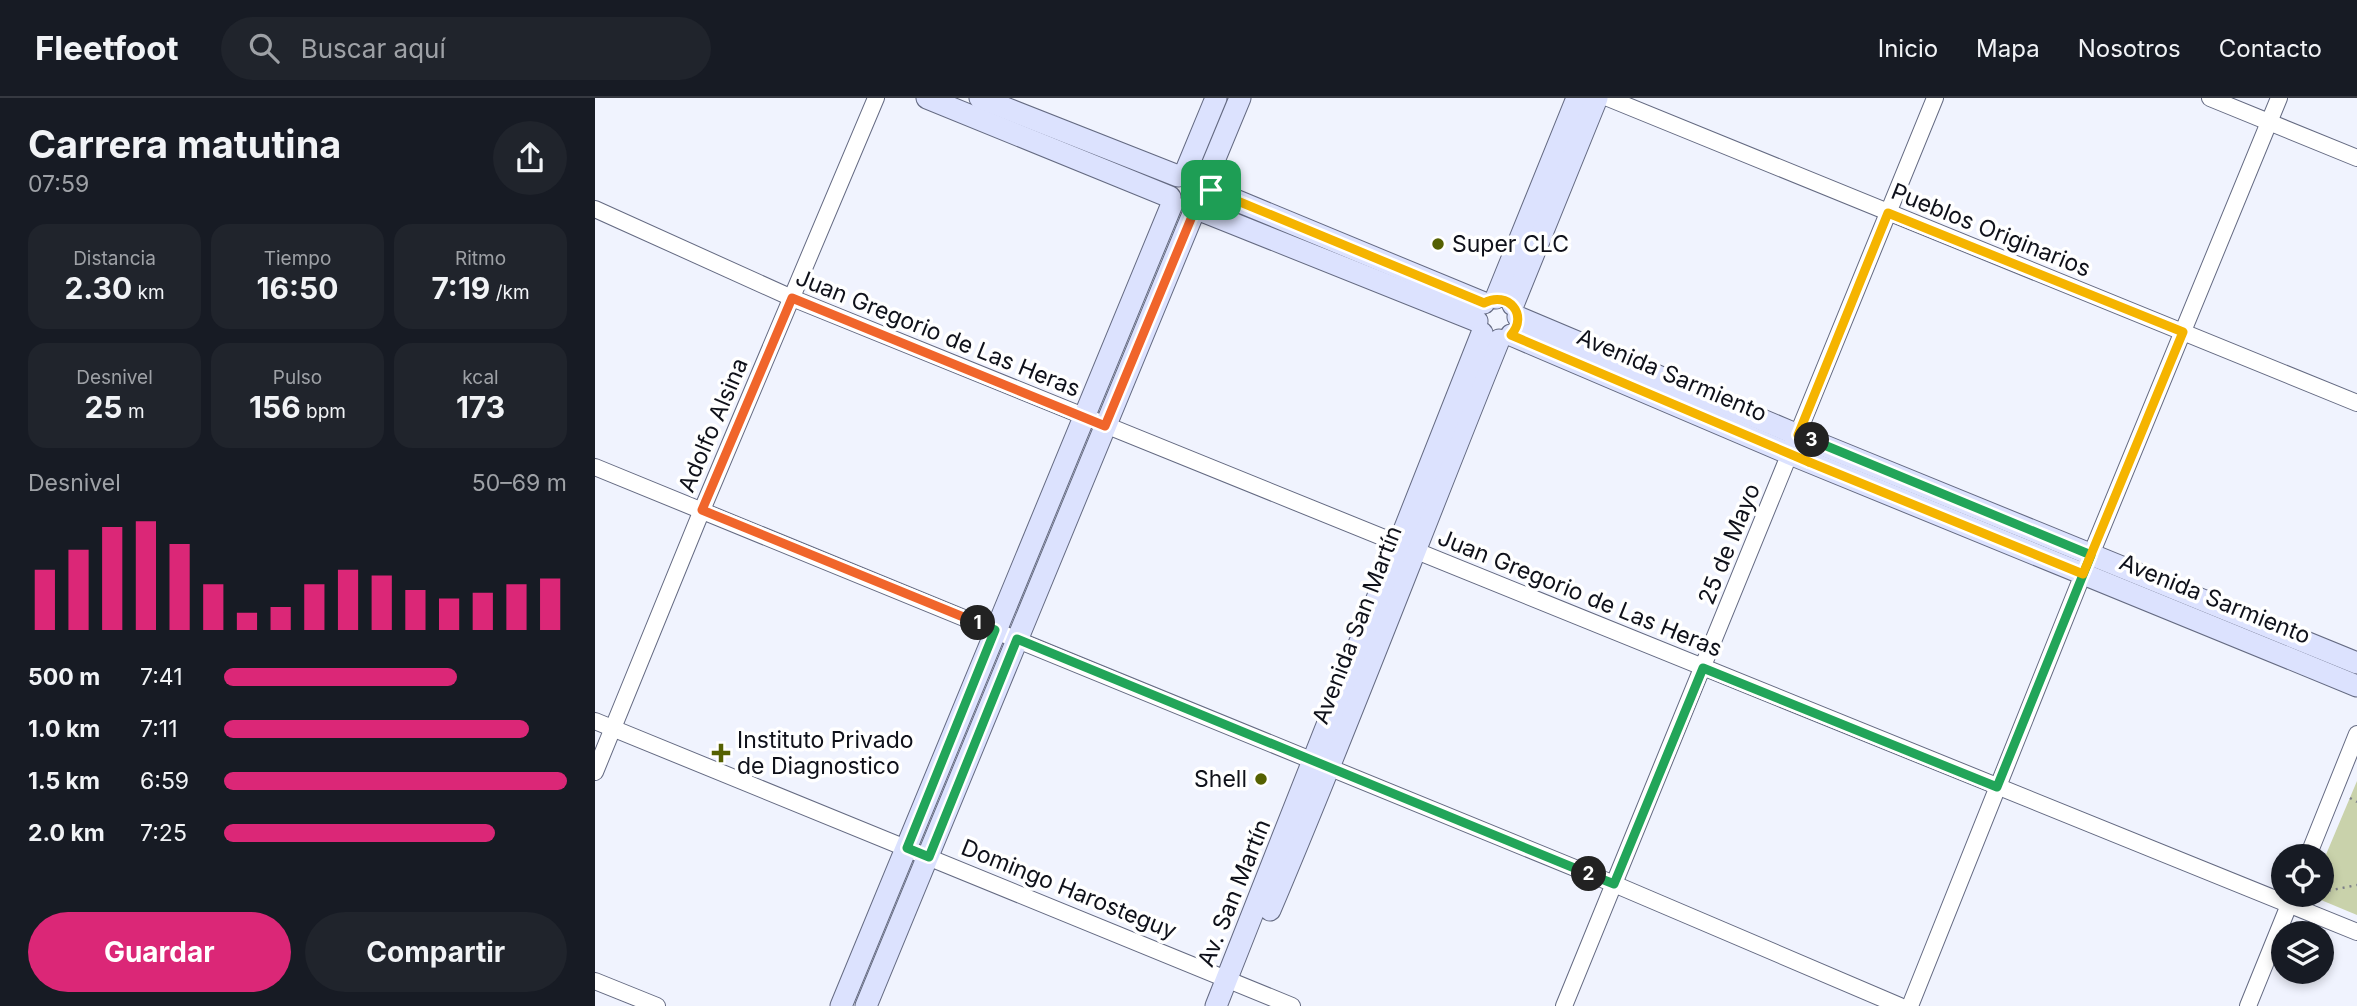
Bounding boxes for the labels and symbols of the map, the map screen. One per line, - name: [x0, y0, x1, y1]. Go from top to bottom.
- pin: [1181, 160, 1241, 220]
- street label: Pueblos Originarios: [1887, 177, 2095, 283]
- place label: Super CLC: [1452, 230, 1569, 258]
- marker: Super CLC: [1430, 236, 1446, 252]
- street label: Juan Gregorio de Las Heras: [792, 263, 1084, 403]
- street label: Avenida Sarmiento: [1573, 322, 1771, 428]
- street label: Adolfo Alsina: [672, 354, 754, 496]
- pin: 3: [1795, 422, 1829, 458]
- street label: 25 de Mayo: [1692, 479, 1766, 609]
- street label: Avenida San Martín: [1306, 522, 1408, 728]
- street label: Juan Gregorio de Las Heras: [1434, 523, 1726, 663]
- street label: Avenida Sarmiento: [2115, 548, 2315, 650]
- pin: 1: [961, 606, 995, 640]
- place label: Instituto Privado de Diagnostico: [737, 726, 914, 780]
- marker: Instituto Privado de Diagnostico: [711, 743, 731, 763]
- place label: Shell: [1194, 765, 1247, 793]
- marker: Shell: [1253, 771, 1269, 787]
- street label: Av. San Martín: [1192, 815, 1276, 971]
- street label: Domingo Harosteguy: [957, 833, 1181, 945]
- pin: 2: [1571, 856, 1607, 892]

